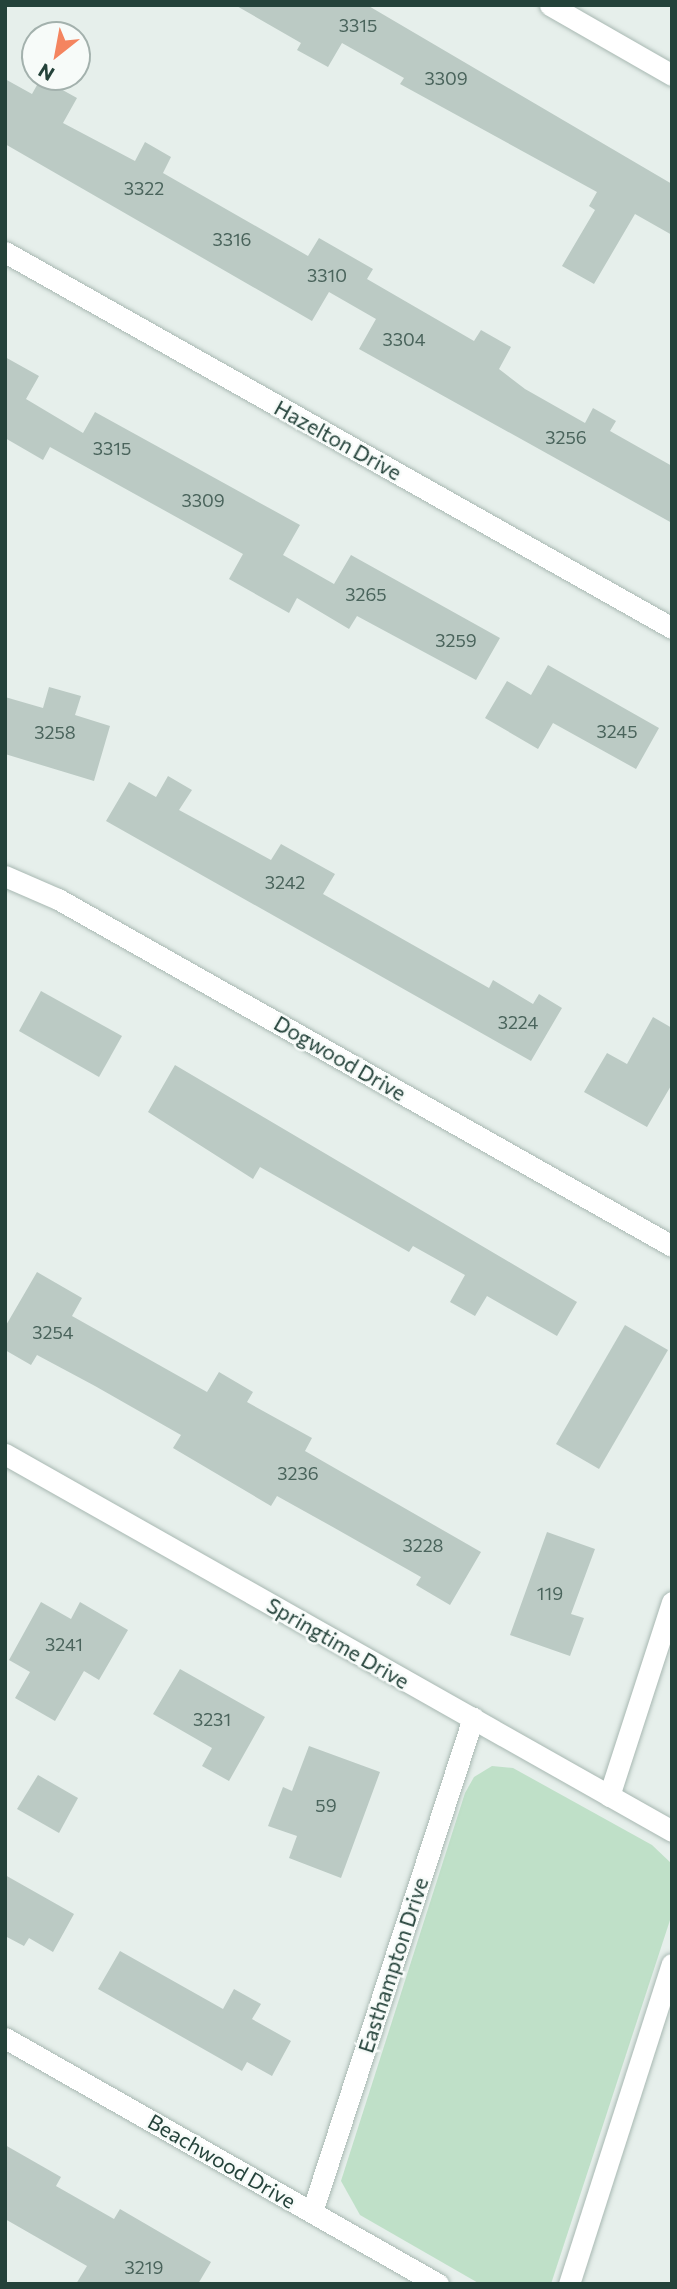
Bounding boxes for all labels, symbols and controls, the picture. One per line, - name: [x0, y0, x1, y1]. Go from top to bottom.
- house number: 3315: [339, 14, 377, 36]
- north arrow: [21, 21, 91, 91]
- text: N: [34, 59, 58, 86]
- house number: 3309: [424, 67, 468, 89]
- house number: 3322: [124, 177, 164, 199]
- house number: 3316: [212, 228, 252, 250]
- house number: 3310: [307, 264, 347, 286]
- house number: 3304: [382, 328, 426, 350]
- street label: Hazelton Drive: [270, 395, 406, 485]
- house number: 3256: [545, 426, 587, 448]
- house number: 3315: [93, 437, 131, 459]
- house number: 3309: [181, 489, 225, 511]
- house number: 3265: [345, 583, 387, 605]
- house number: 3259: [435, 629, 477, 651]
- house number: 3245: [596, 720, 638, 742]
- house number: 3258: [34, 721, 76, 743]
- house number: 3242: [265, 871, 305, 893]
- street label: Dogwood Drive: [270, 1010, 410, 1106]
- house number: 3224: [498, 1011, 538, 1033]
- house number: 3254: [32, 1321, 74, 1343]
- house number: 3236: [277, 1462, 319, 1484]
- house number: 3228: [402, 1534, 444, 1556]
- house number: 119: [537, 1582, 563, 1604]
- street label: Springtime Drive: [262, 1592, 414, 1694]
- house number: 3241: [45, 1633, 83, 1655]
- house number: 3231: [193, 1708, 231, 1730]
- house number: 59: [315, 1794, 337, 1816]
- street label: Easthampton Drive: [353, 1874, 433, 2056]
- street label: Beachwood Drive: [144, 2109, 300, 2213]
- house number: 3219: [125, 2256, 163, 2278]

